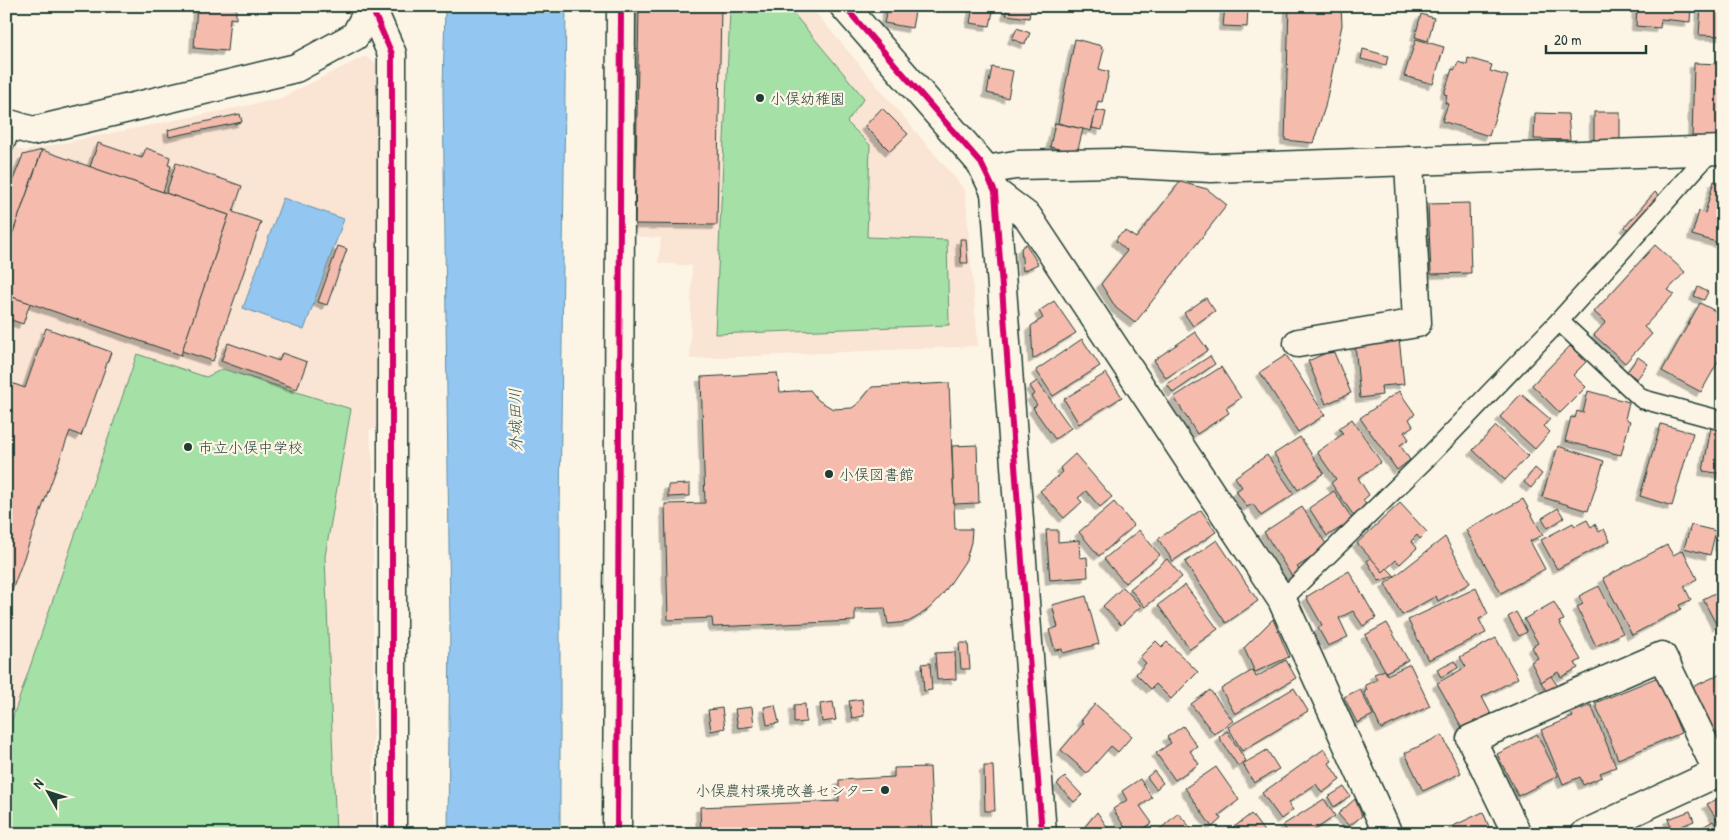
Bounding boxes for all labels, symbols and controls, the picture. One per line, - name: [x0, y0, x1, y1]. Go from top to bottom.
- scale bar: [1546, 22, 1646, 54]
- text: 20 m: [1554, 29, 1581, 50]
- place label: 小俣幼稚園: [770, 88, 845, 109]
- marker: 小俣幼稚園: [754, 92, 766, 104]
- water label: 外城田川: [503, 388, 527, 452]
- place label: 市立小俣中学校: [198, 437, 303, 458]
- marker: 市立小俣中学校: [182, 441, 194, 453]
- place label: 小俣図書館: [839, 464, 914, 485]
- marker: 小俣図書館: [823, 468, 835, 480]
- north arrow: [22, 768, 72, 818]
- text: N: [28, 774, 48, 792]
- place label: 小俣農村環境改善センター: [696, 780, 875, 801]
- marker: 小俣農村環境改善センター: [879, 784, 891, 796]

